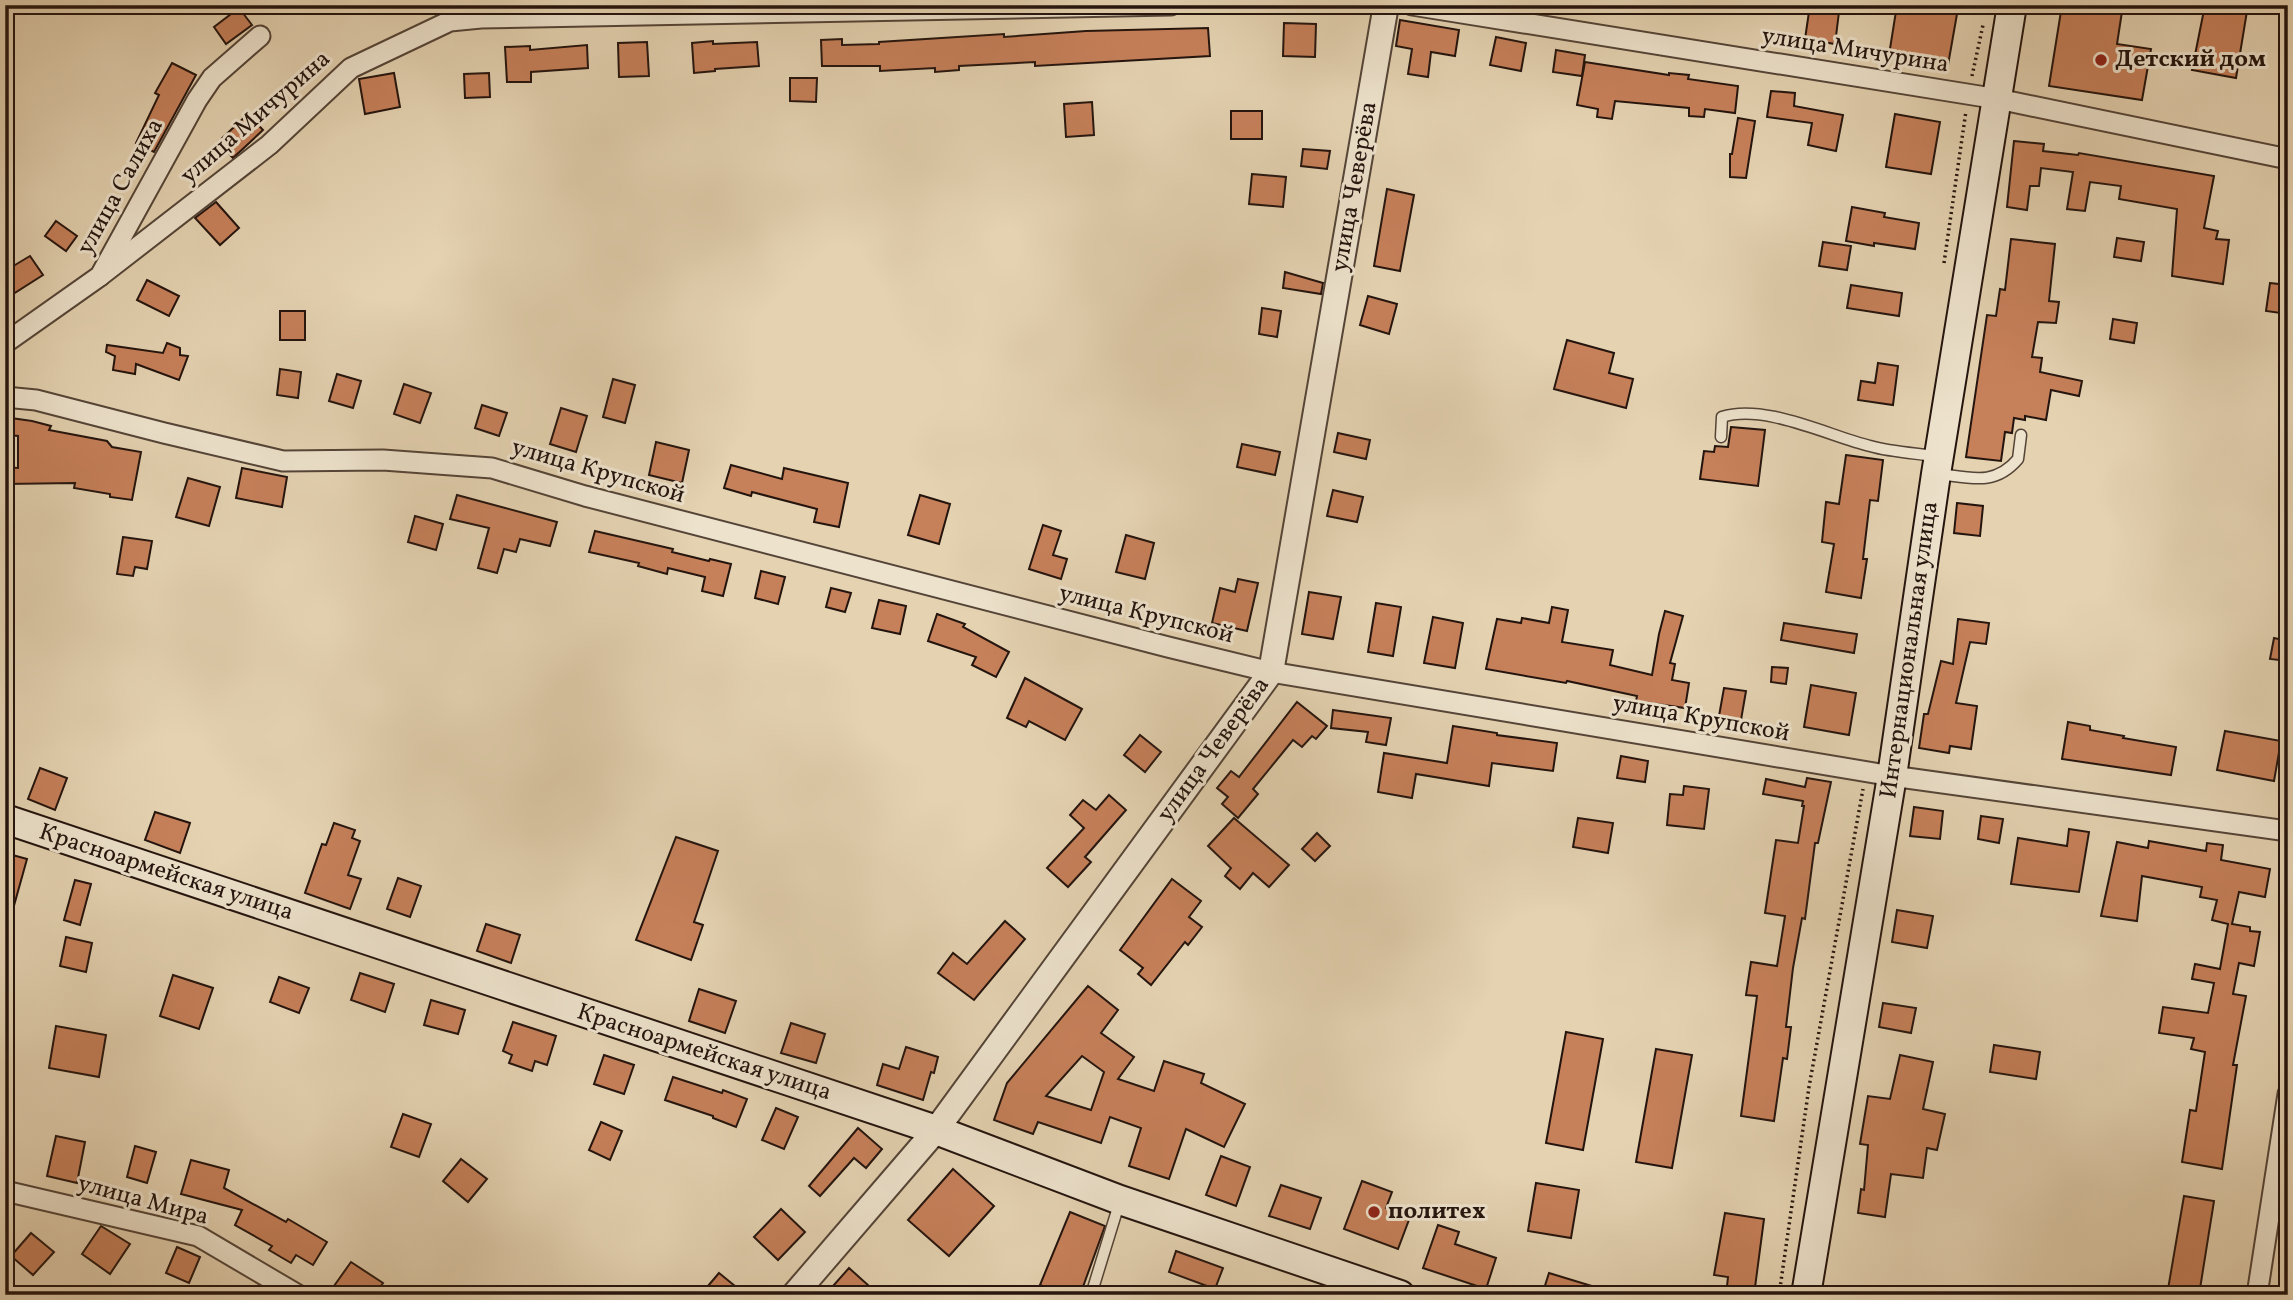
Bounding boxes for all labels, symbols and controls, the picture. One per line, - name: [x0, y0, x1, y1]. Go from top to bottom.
- street label: улица Мичурина: [1759, 19, 1951, 83]
- street label: улица Мичурина: [173, 43, 339, 193]
- place label: Детский дом: [2115, 43, 2266, 77]
- marker: Детский дом: [2093, 52, 2109, 68]
- street label: улица Чеверёва: [1323, 99, 1387, 275]
- street label: улица Салиха: [69, 113, 173, 261]
- street label: улица Крупской: [507, 431, 689, 513]
- street label: Интернациональная улица: [1872, 499, 1948, 801]
- street label: улица Крупской: [1055, 577, 1237, 653]
- street label: улица Чеверёва: [1150, 670, 1278, 830]
- street label: улица Крупской: [1610, 687, 1792, 751]
- street label: Красноармейская улица: [34, 816, 298, 930]
- street label: Красноармейская улица: [572, 996, 836, 1110]
- street label: улица Мира: [74, 1167, 212, 1235]
- place label: политех: [1388, 1195, 1485, 1229]
- marker: политех: [1366, 1204, 1382, 1220]

